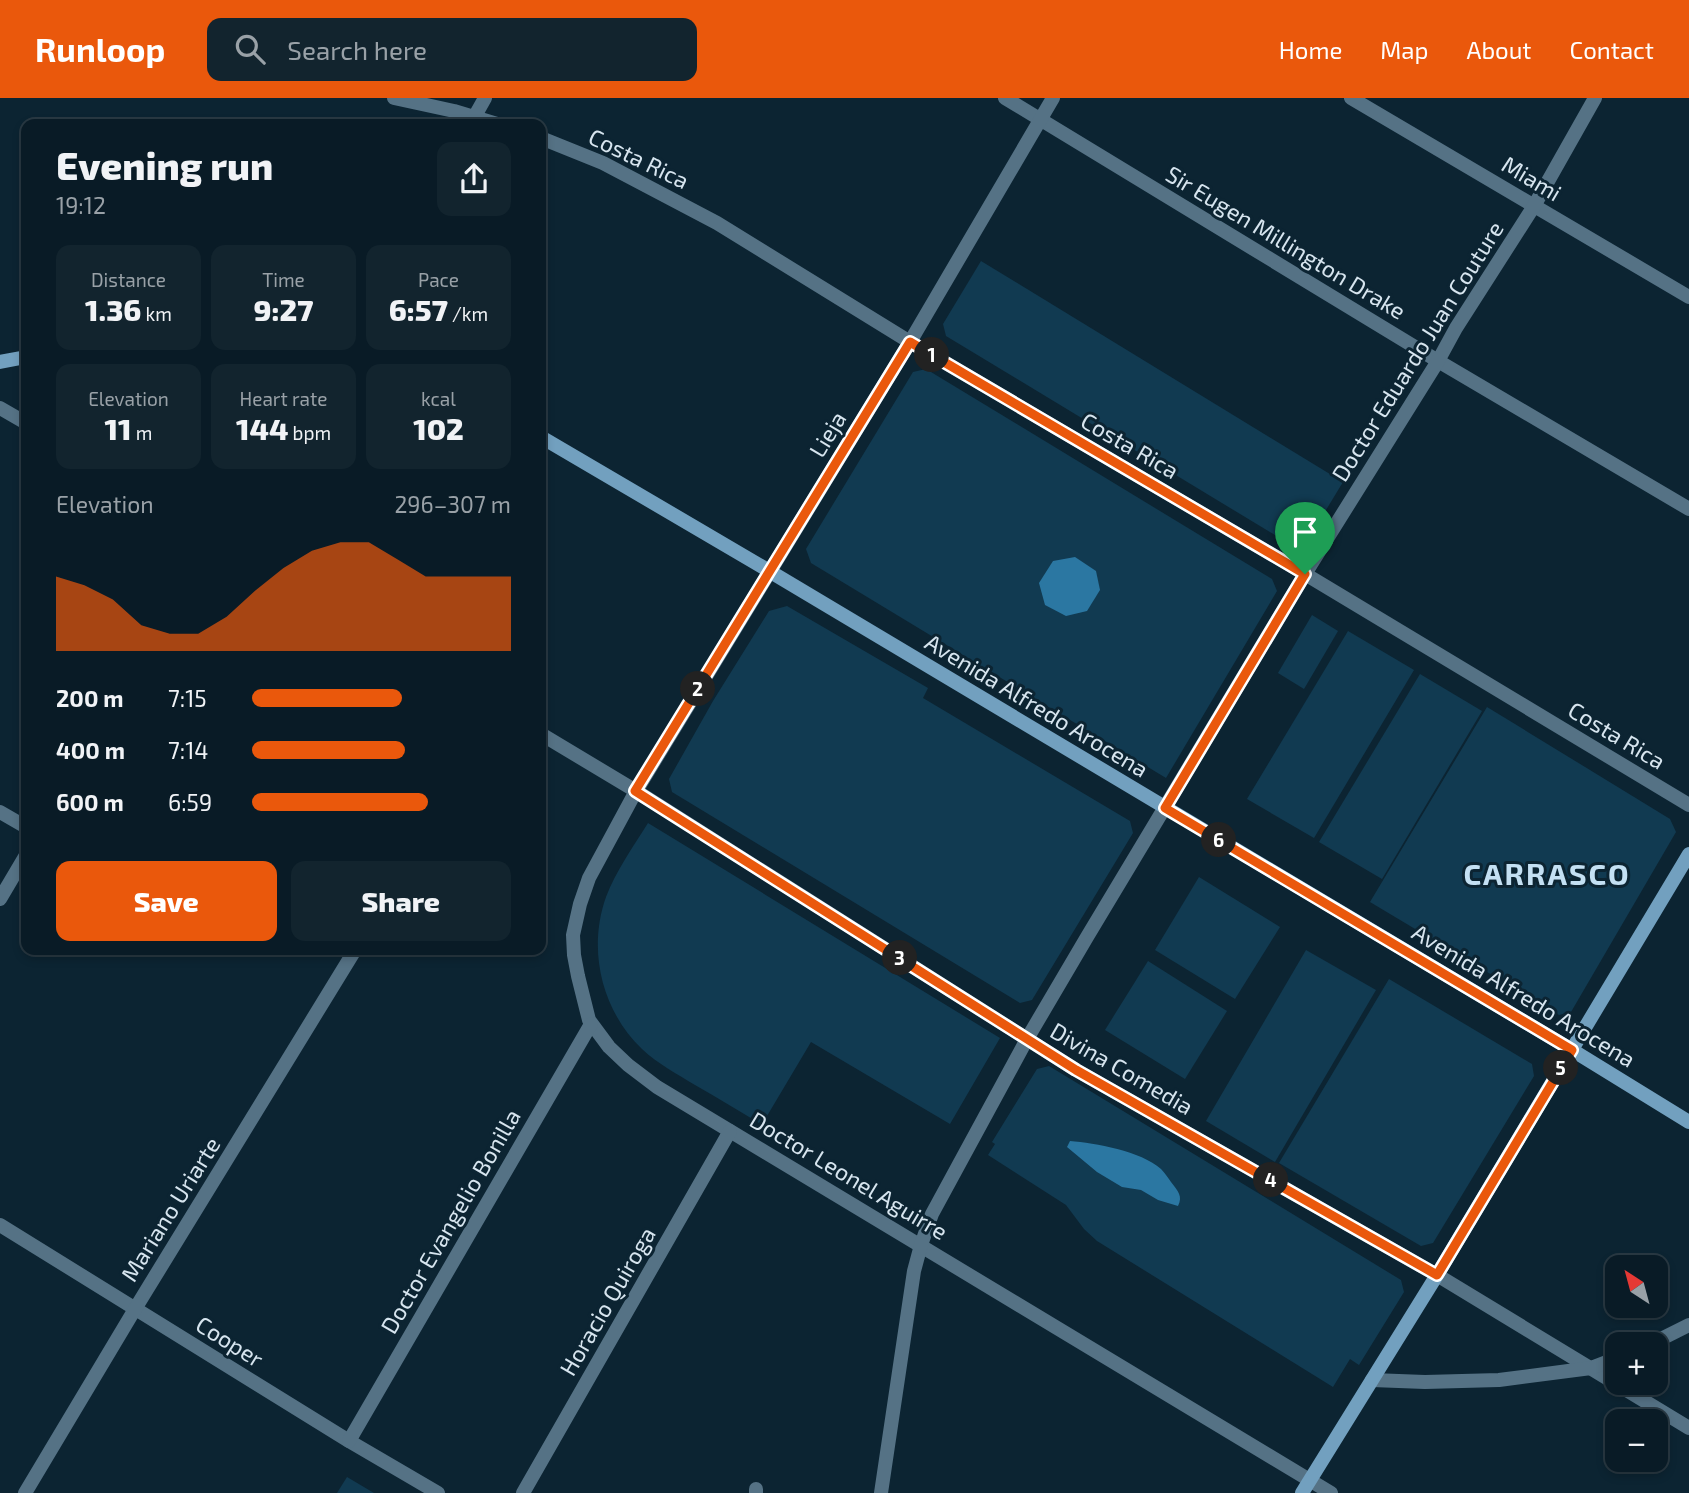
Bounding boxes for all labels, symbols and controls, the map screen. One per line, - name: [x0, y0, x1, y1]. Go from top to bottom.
- search box: [207, 18, 697, 81]
- text: Runloop: [35, 29, 165, 69]
- icon: search: [231, 30, 269, 68]
- text: Search here: [287, 34, 427, 65]
- text: Home: [1279, 35, 1342, 64]
- text: Map: [1380, 35, 1428, 64]
- text: About: [1466, 35, 1532, 64]
- text: Contact: [1570, 35, 1654, 64]
- street label: Costa Rica: [584, 122, 694, 194]
- text: Evening run: [56, 142, 273, 188]
- button: share: [437, 142, 511, 216]
- street label: Miami: [1497, 149, 1567, 207]
- street label: Sir Eugen Millington Drake: [1161, 159, 1411, 325]
- text: 19:12: [56, 191, 106, 219]
- street label: Doctor Eduardo Juan Couture: [1325, 216, 1509, 486]
- text: Distance: [91, 268, 166, 291]
- text: Time: [262, 268, 305, 291]
- text: Pace: [418, 268, 459, 291]
- text: 1.36: [85, 291, 141, 327]
- text: 9:27: [254, 291, 313, 327]
- text: 6:57: [389, 291, 448, 327]
- text: km: [141, 302, 172, 325]
- text: /km: [448, 302, 488, 325]
- pin: 1: [914, 338, 950, 372]
- text: 1: [927, 343, 936, 366]
- text: Elevation: [88, 387, 169, 410]
- text: Heart rate: [240, 387, 327, 410]
- text: kcal: [421, 387, 456, 410]
- street label: Lieja: [803, 406, 851, 462]
- street label: Costa Rica: [1076, 406, 1184, 484]
- text: 11: [105, 410, 132, 446]
- text: 144: [236, 410, 288, 446]
- text: 102: [413, 410, 464, 446]
- text: m: [132, 421, 152, 444]
- text: bpm: [288, 421, 331, 444]
- text: Elevation: [56, 490, 154, 518]
- text: 296–307 m: [394, 490, 511, 518]
- pin: [1275, 502, 1335, 574]
- icon: arrive: [1286, 513, 1324, 551]
- street label: Avenida Alfredo Arocena: [920, 627, 1154, 783]
- pin: 2: [680, 672, 716, 706]
- text: 2: [692, 677, 703, 700]
- text: 200 m: [56, 684, 124, 712]
- text: 7:15: [168, 684, 207, 712]
- street label: Costa Rica: [1563, 695, 1671, 775]
- text: 400 m: [56, 736, 125, 764]
- text: 7:14: [168, 736, 209, 764]
- text: 600 m: [56, 788, 124, 816]
- text: 6:59: [168, 788, 212, 816]
- pin: 6: [1202, 822, 1236, 858]
- text: 6: [1213, 828, 1224, 851]
- district label: CARRASCO: [1463, 855, 1631, 891]
- button: Save: [56, 861, 277, 941]
- button: Share: [291, 861, 511, 941]
- street label: Avenida Alfredo Arocena: [1407, 917, 1641, 1073]
- pin: 3: [883, 940, 918, 976]
- text: 3: [894, 946, 905, 969]
- street label: Divina Comedia: [1046, 1016, 1198, 1120]
- pin: 5: [1544, 1051, 1578, 1086]
- text: 5: [1555, 1056, 1566, 1079]
- street label: Doctor Evangelio Bonilla: [374, 1104, 526, 1338]
- street label: Doctor Leonel Aguirre: [745, 1105, 953, 1245]
- street label: Mariano Uriarte: [114, 1132, 226, 1286]
- pin: 4: [1254, 1162, 1288, 1198]
- text: 4: [1264, 1168, 1277, 1191]
- street label: Horacio Quiroga: [553, 1222, 661, 1380]
- north arrow: [1605, 1255, 1668, 1318]
- map controls: [1605, 1255, 1668, 1472]
- street label: Cooper: [191, 1309, 269, 1373]
- button: +: [1605, 1332, 1668, 1395]
- button: −: [1605, 1409, 1668, 1472]

